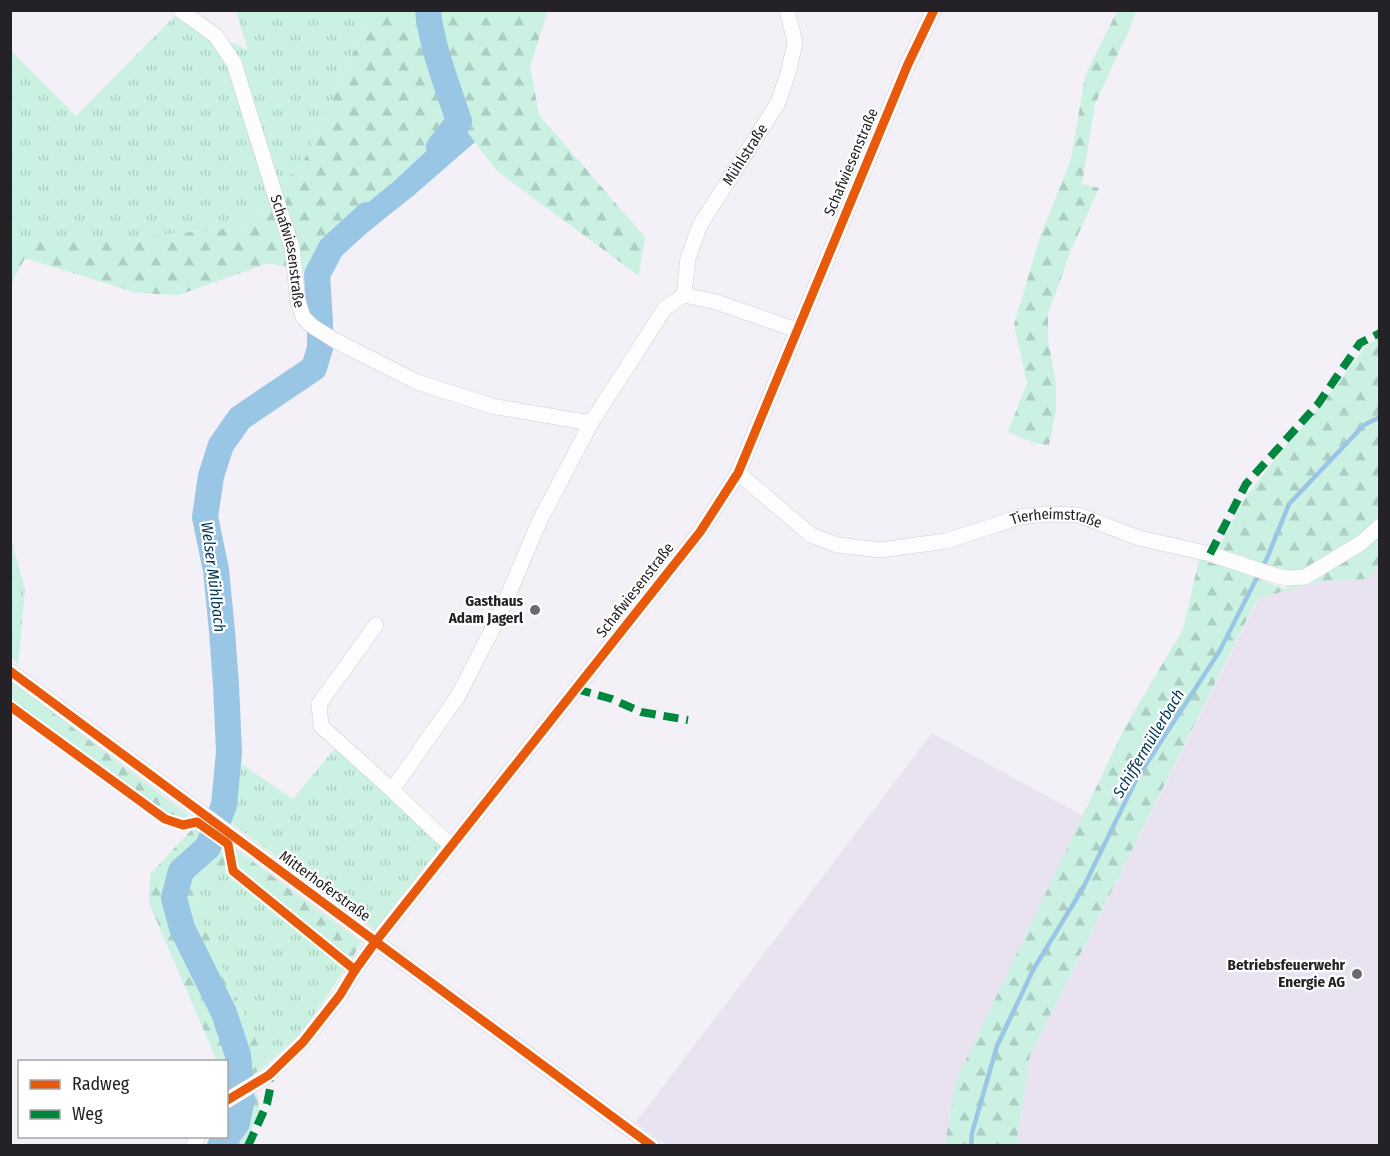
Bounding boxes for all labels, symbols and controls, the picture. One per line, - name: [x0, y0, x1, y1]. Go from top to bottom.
- street label: Schafwiesenstraße: [820, 105, 882, 219]
- street label: Mühlstraße: [719, 120, 771, 189]
- street label: Schafwiesenstraße: [266, 192, 309, 310]
- street label: Tierheimstraße: [1008, 505, 1105, 532]
- water label: Welser Mühlbach: [197, 521, 230, 633]
- street label: Schafwiesenstraße: [592, 539, 678, 641]
- place label: Gasthaus Adam Jagerl: [448, 592, 524, 627]
- marker: Gasthaus Adam Jagerl: [528, 603, 542, 617]
- water label: Schiffermüllerbach: [1108, 686, 1188, 802]
- street label: Mitterhoferstraße: [276, 847, 374, 925]
- place label: Betriebsfeuerwehr Energie AG: [1228, 956, 1346, 991]
- marker: Betriebsfeuerwehr Energie AG: [1350, 967, 1364, 981]
- legend: [18, 1060, 228, 1138]
- text: Radweg: [72, 1073, 130, 1095]
- text: Weg: [72, 1103, 103, 1125]

